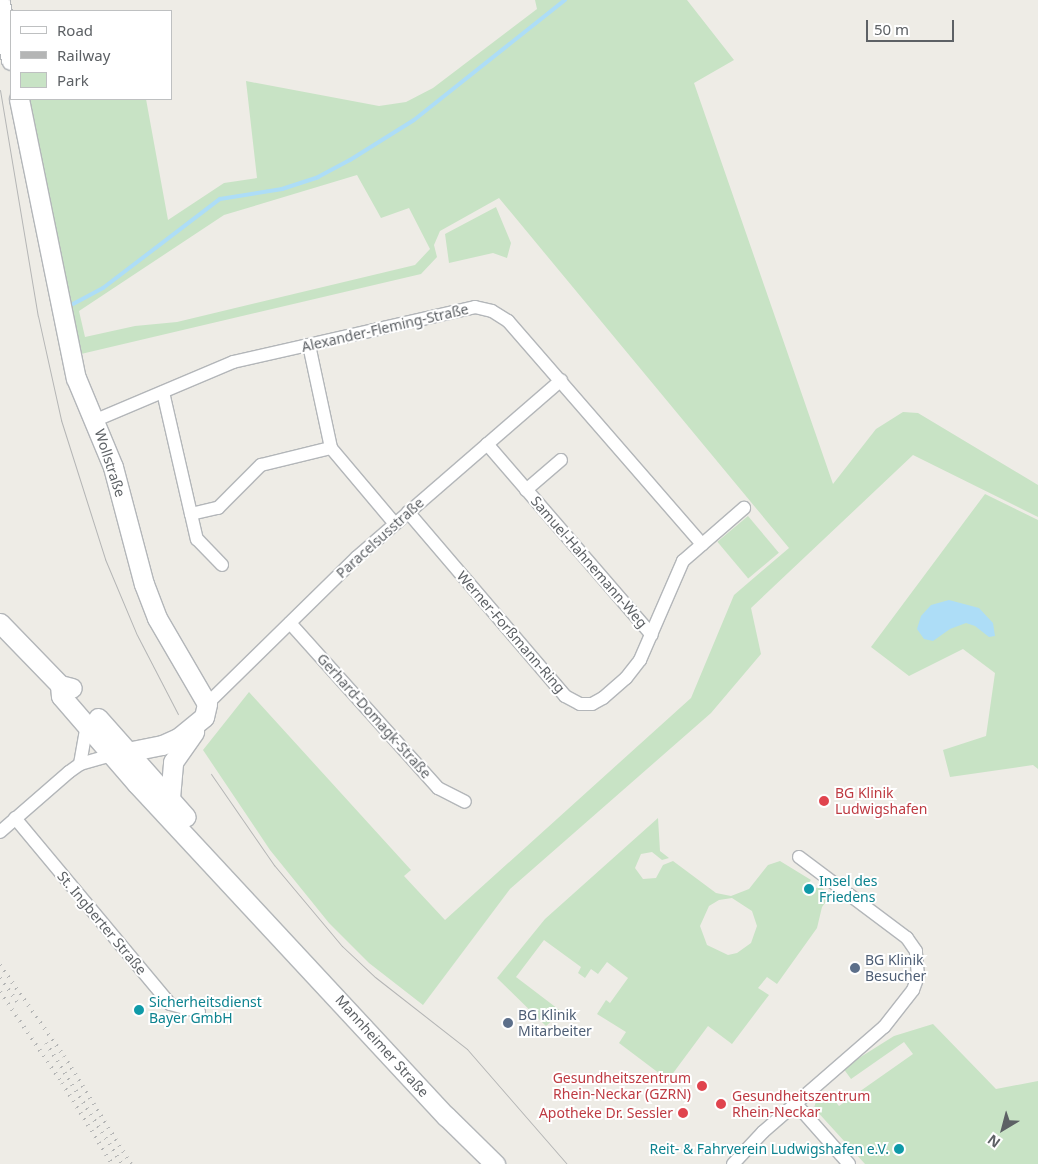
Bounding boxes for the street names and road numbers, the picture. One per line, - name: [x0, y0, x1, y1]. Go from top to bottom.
- street label: Alexander-Fleming-Straße: [300, 301, 470, 355]
- street label: Wollstraße: [91, 427, 129, 499]
- street label: Samuel-Hahnemann-Weg: [527, 493, 651, 631]
- street label: Paracelsusstraße: [333, 494, 427, 582]
- street label: Werner-Forßmann-Ring: [454, 568, 568, 696]
- street label: Gerhard-Domagk-Straße: [314, 650, 434, 782]
- street label: St. Ingberter Straße: [54, 868, 150, 978]
- street label: Mannheimer Straße: [332, 992, 432, 1100]

